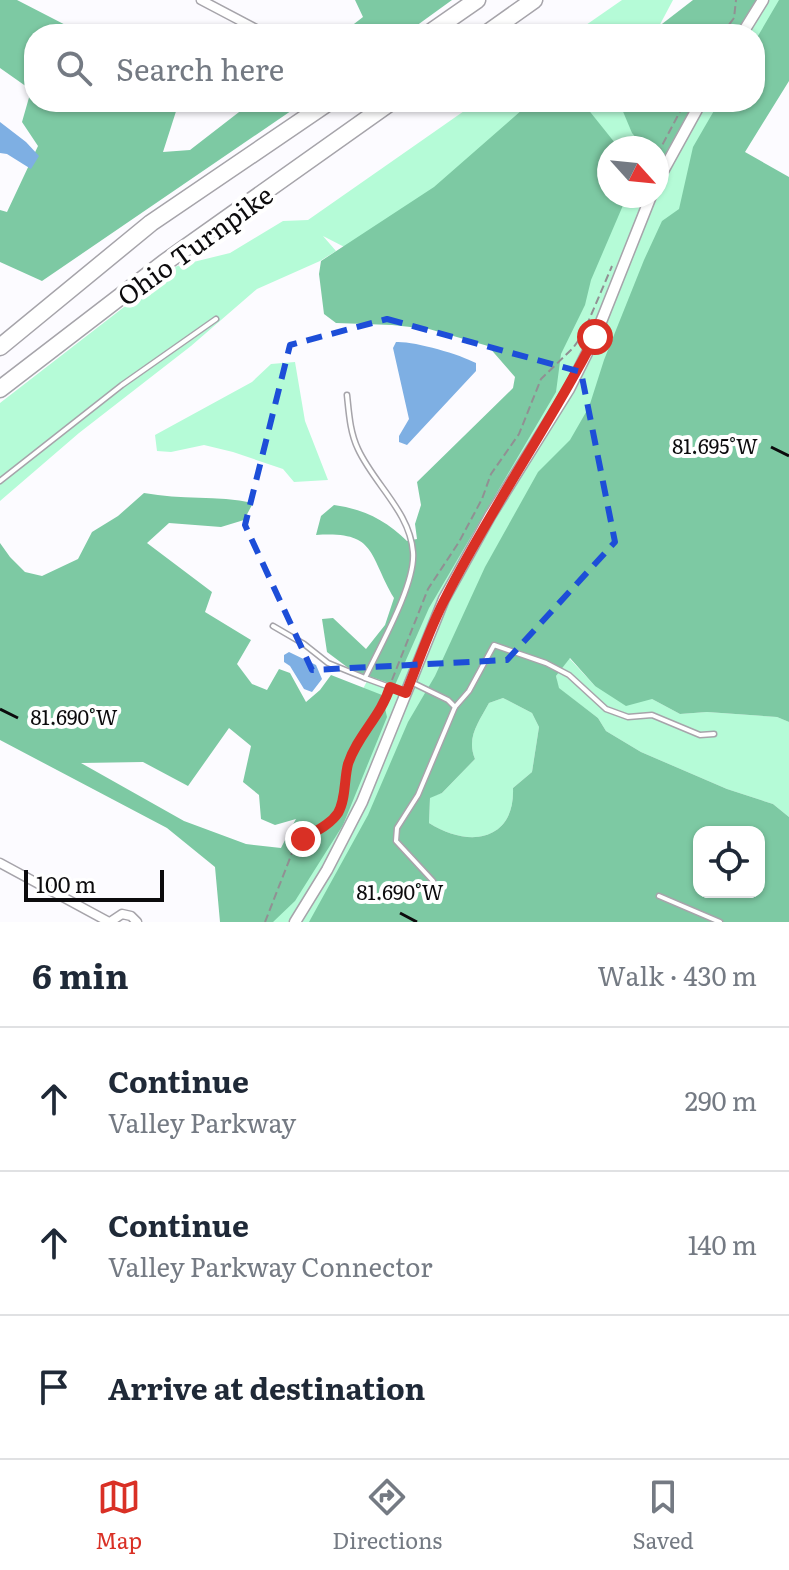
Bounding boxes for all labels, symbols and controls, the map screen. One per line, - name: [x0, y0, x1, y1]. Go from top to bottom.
- search box: [24, 24, 765, 112]
- icon: search: [52, 46, 96, 90]
- text: Search here: [116, 46, 284, 90]
- north arrow: [597, 136, 669, 208]
- street label: Ohio Turnpike: [108, 174, 280, 314]
- route start: [577, 319, 613, 355]
- text: 81.695°W: [672, 430, 758, 460]
- text: 81.690°W: [31, 701, 118, 731]
- route end: [285, 821, 321, 857]
- map controls: [693, 826, 765, 898]
- button: locate: [693, 826, 765, 898]
- scale bar: [24, 866, 164, 902]
- text: 100 m: [36, 867, 96, 900]
- text: 81.690°W: [357, 876, 444, 906]
- text: 6 min: [32, 949, 129, 999]
- text: Walk · 430 m: [598, 955, 757, 994]
- text: Continue: [108, 1058, 249, 1102]
- icon: ahead: [32, 1077, 76, 1121]
- text: 290 m: [685, 1080, 757, 1119]
- text: Valley Parkway: [108, 1102, 296, 1141]
- text: Continue: [108, 1202, 249, 1246]
- icon: ahead: [32, 1221, 76, 1265]
- text: 140 m: [688, 1224, 757, 1263]
- text: Valley Parkway Connector: [108, 1246, 433, 1285]
- icon: arrive: [32, 1365, 76, 1409]
- text: Arrive at destination: [108, 1365, 425, 1409]
- tab: Map: [95, 1475, 142, 1556]
- tab: Directions: [332, 1475, 442, 1556]
- tab: Saved: [633, 1475, 694, 1556]

